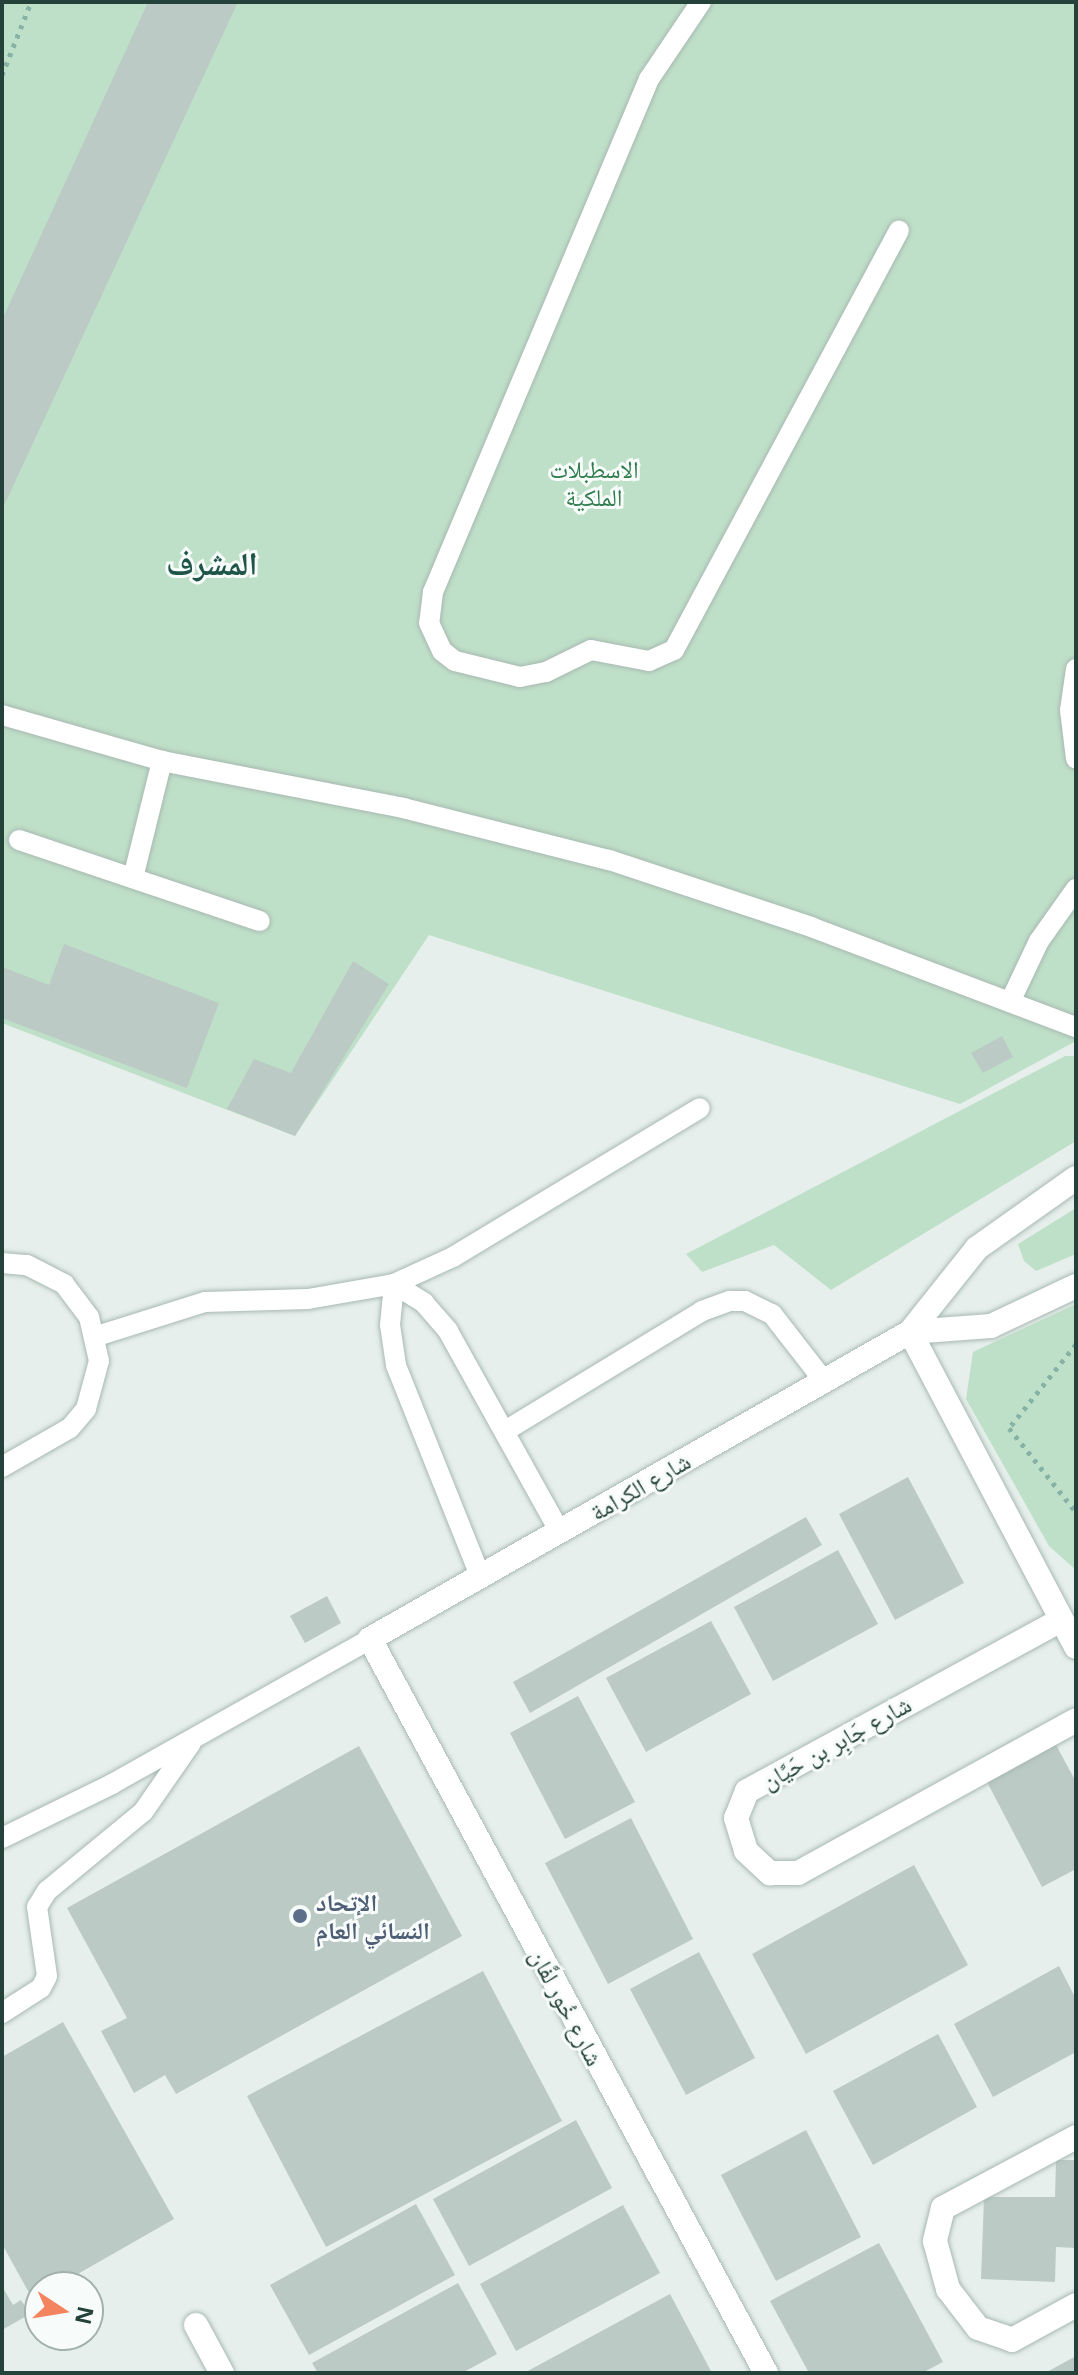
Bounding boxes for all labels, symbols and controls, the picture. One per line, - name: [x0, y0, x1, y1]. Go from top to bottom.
- park label: الاسطبلات الملكية: [549, 455, 639, 511]
- district label: المشرف: [166, 544, 258, 582]
- street label: شارع الكرامة: [585, 1446, 695, 1526]
- street label: شارع جَابِر بن حَيَّان: [756, 1689, 916, 1795]
- place label: الإتحاد النسائي العام: [316, 1888, 430, 1944]
- marker: الإتحاد النسائي العام: [291, 1907, 309, 1925]
- street label: شارع خُور لفَّان: [524, 1944, 610, 2070]
- north arrow: [24, 2271, 104, 2351]
- text: N: [69, 2304, 102, 2327]

